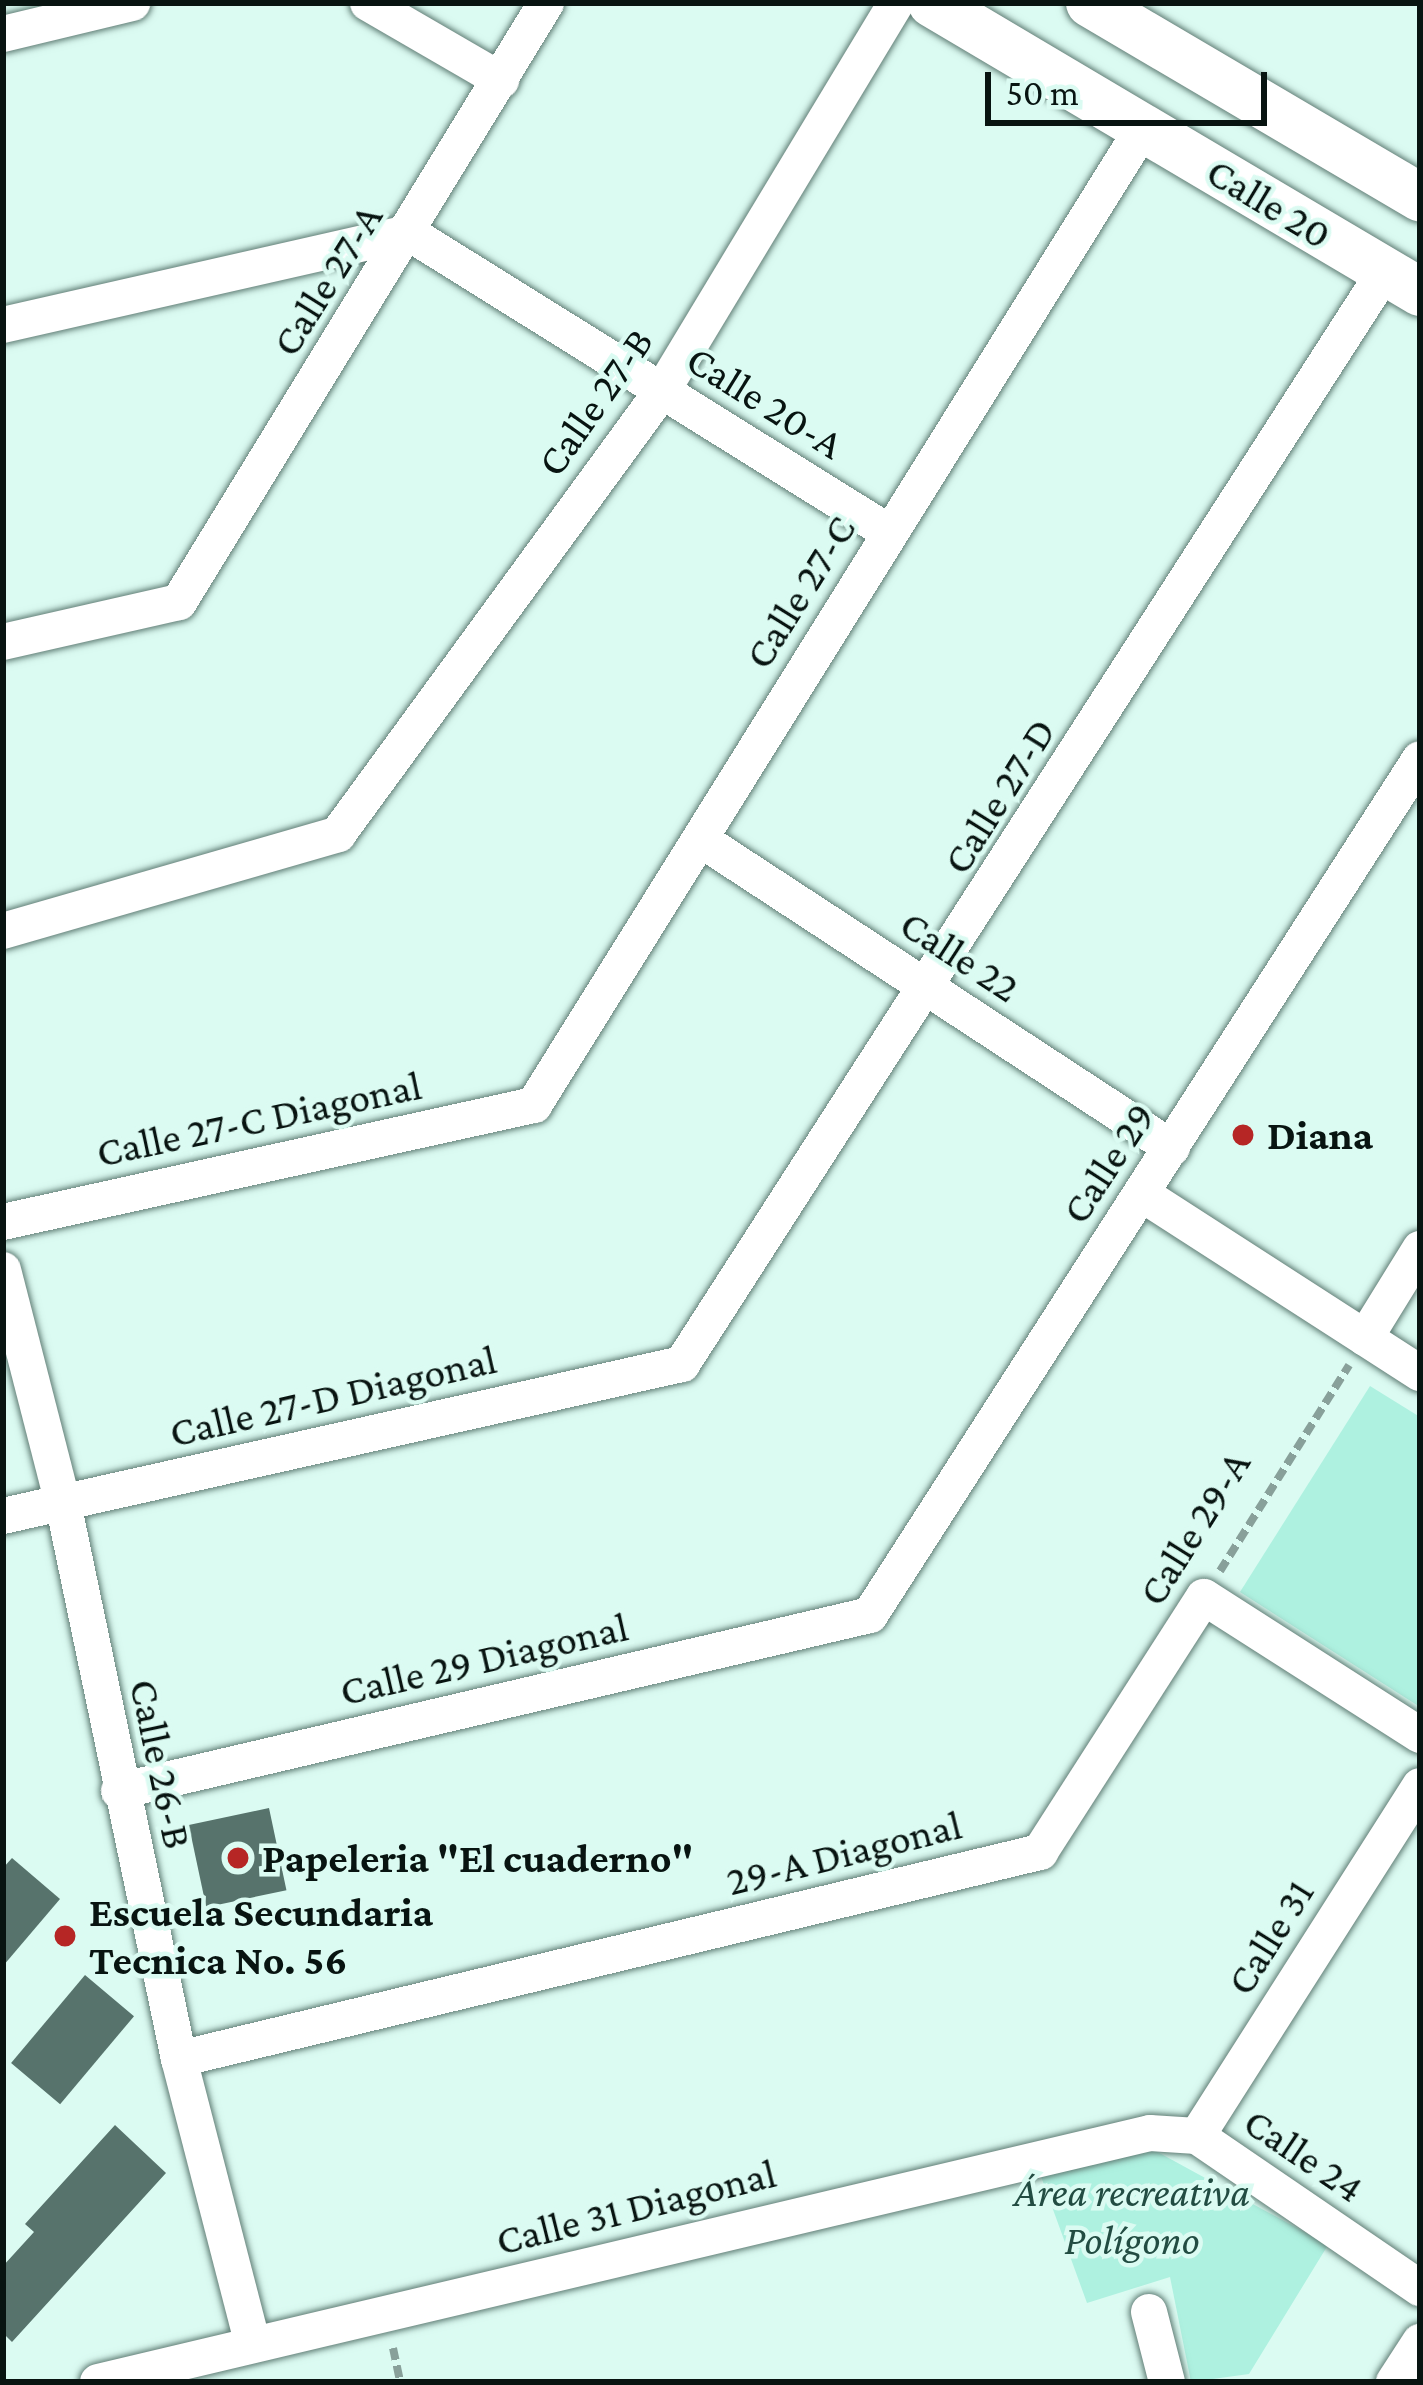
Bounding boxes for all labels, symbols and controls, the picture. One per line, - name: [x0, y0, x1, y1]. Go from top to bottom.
- scale bar: [991, 48, 1273, 122]
- text: 50 m: [1006, 73, 1079, 113]
- street label: Calle 20: [1198, 146, 1340, 260]
- street label: Calle 27-A: [261, 195, 393, 365]
- street label: Calle 27-B: [526, 318, 664, 486]
- street label: Calle 20-A: [677, 334, 853, 470]
- street label: Calle 27-C: [733, 506, 867, 678]
- street label: Calle 27-D: [932, 709, 1066, 883]
- street label: Calle 22: [891, 899, 1029, 1013]
- street label: Calle 27-C Diagonal: [92, 1060, 426, 1178]
- street label: Calle 29: [1050, 1093, 1166, 1233]
- place label: Diana: [1267, 1110, 1373, 1160]
- marker: Diana: [1230, 1122, 1256, 1148]
- street label: Calle 27-D Diagonal: [165, 1334, 501, 1458]
- street label: Calle 29-A: [1127, 1441, 1261, 1615]
- street label: Calle 29 Diagonal: [335, 1601, 633, 1717]
- street label: Calle 26-B: [118, 1675, 204, 1853]
- street label: 29-A Diagonal: [721, 1799, 967, 1907]
- place label: Papeleria "El cuaderno": [262, 1833, 693, 1883]
- marker: Papeleria "El cuaderno": [225, 1845, 251, 1871]
- street label: Calle 31: [1215, 1870, 1325, 2004]
- place label: Escuela Secundaria Tecnica No. 56: [89, 1887, 433, 1986]
- marker: Escuela Secundaria Tecnica No. 56: [52, 1923, 78, 1949]
- street label: Calle 24: [1234, 2097, 1374, 2213]
- street label: Calle 31 Diagonal: [491, 2148, 781, 2266]
- park label: Área recreativa Polígono: [1014, 2167, 1250, 2266]

